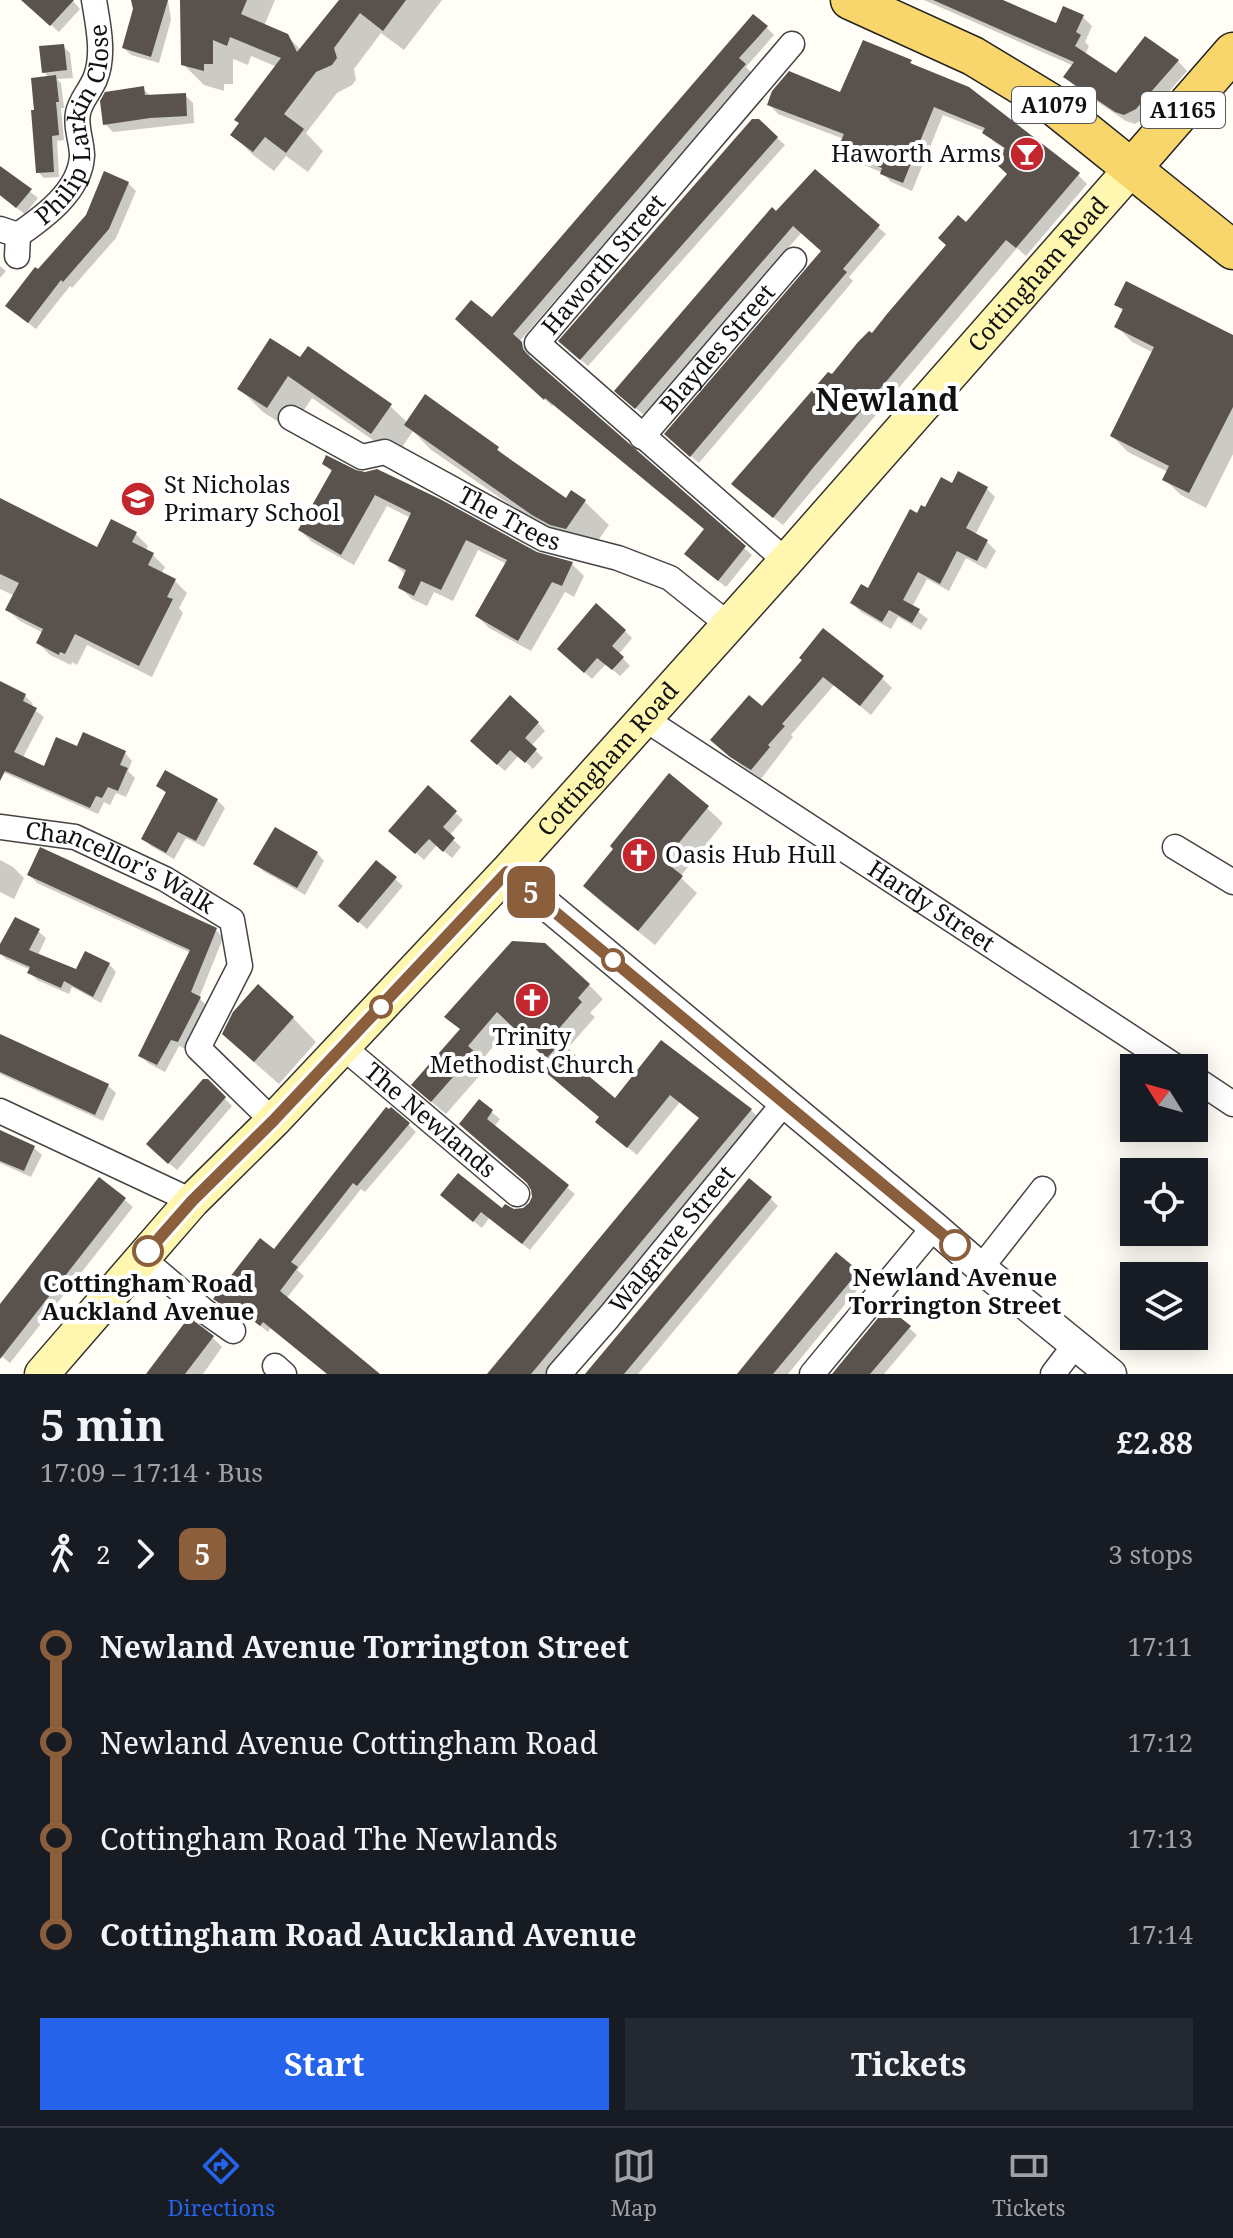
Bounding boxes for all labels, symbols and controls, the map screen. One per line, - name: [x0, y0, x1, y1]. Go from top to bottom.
- street label: Philip Larkin Close: [27, 22, 115, 232]
- road number: A1079: [1012, 87, 1096, 123]
- road number: A1165: [1141, 92, 1225, 128]
- bar icon: Haworth Arms: [1008, 135, 1046, 173]
- place label: Haworth Arms: [831, 136, 1001, 169]
- street label: Haworth Street: [533, 186, 672, 341]
- street label: Cottingham Road: [960, 188, 1115, 358]
- street label: Blaydes Street: [651, 276, 782, 420]
- district label: Newland: [815, 377, 959, 420]
- place label: St Nicholas Primary School: [164, 467, 341, 528]
- street label: The Trees: [453, 477, 564, 558]
- school or university icon: St Nicholas Primary School: [119, 480, 157, 518]
- street label: Cottingham Road: [529, 674, 685, 843]
- street label: Chancellor's Walk: [24, 813, 222, 921]
- church icon: Oasis Hub Hull: [620, 836, 658, 874]
- place label: Oasis Hub Hull: [665, 837, 837, 870]
- street label: Hardy Street: [862, 851, 1002, 959]
- line badge: 5: [505, 866, 557, 918]
- text: 5: [523, 873, 539, 911]
- unlabelled marker: [602, 949, 624, 971]
- church icon: Trinity Methodist Church: [513, 981, 551, 1019]
- unlabelled marker: [370, 996, 392, 1018]
- place label: Trinity Methodist Church: [430, 1019, 634, 1080]
- street label: The Newlands: [358, 1054, 504, 1185]
- north arrow: [1120, 1054, 1208, 1142]
- map controls: [1120, 1054, 1208, 1350]
- street label: Walgrave Street: [601, 1158, 741, 1319]
- button: locate: [1120, 1158, 1208, 1246]
- marker: Newland Avenue Torrington Street: [940, 1230, 970, 1260]
- marker: Cottingham Road Auckland Avenue: [133, 1236, 163, 1266]
- place label: Newland Avenue Torrington Street: [849, 1260, 1062, 1321]
- button: layers: [1120, 1262, 1208, 1350]
- place label: Cottingham Road Auckland Avenue: [42, 1266, 254, 1327]
- text: 5 min: [40, 1394, 165, 1454]
- text: £2.88: [1117, 1422, 1193, 1463]
- text: 17:09 – 17:14 · Bus: [40, 1454, 263, 1490]
- icon: walk: [40, 1532, 84, 1576]
- icon: forward: [123, 1532, 167, 1576]
- text: 5: [195, 1535, 210, 1573]
- text: 2: [96, 1536, 111, 1572]
- text: 3 stops: [1108, 1536, 1193, 1572]
- text: Newland Avenue Torrington Street: [100, 1626, 629, 1667]
- text: 17:11: [1127, 1628, 1193, 1664]
- text: Newland Avenue Cottingham Road: [100, 1722, 598, 1763]
- text: 17:12: [1127, 1724, 1193, 1760]
- text: Cottingham Road The Newlands: [100, 1818, 558, 1859]
- text: 17:13: [1127, 1820, 1193, 1856]
- text: Cottingham Road Auckland Avenue: [100, 1914, 637, 1955]
- text: 17:14: [1127, 1916, 1193, 1952]
- button: Start: [40, 2018, 609, 2110]
- button: Tickets: [625, 2018, 1193, 2110]
- tab: Directions: [168, 2144, 275, 2222]
- tab: Map: [610, 2144, 657, 2222]
- tab: Tickets: [992, 2144, 1065, 2222]

